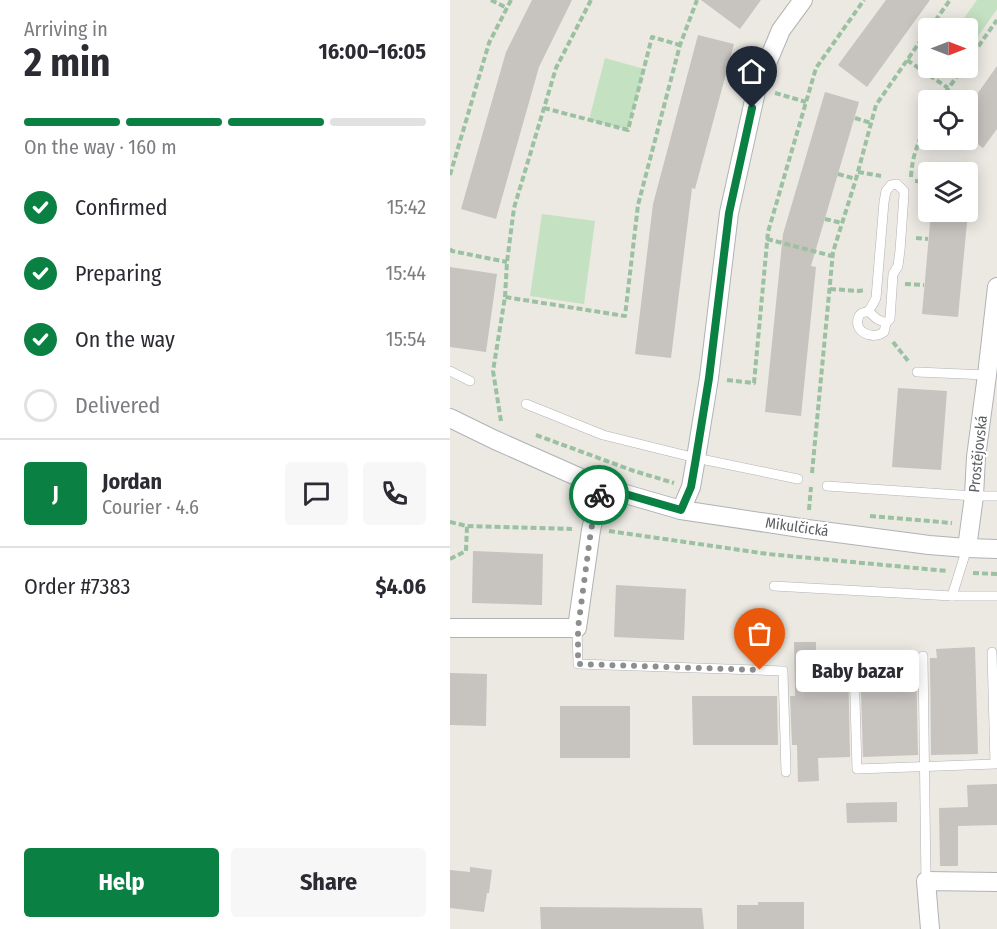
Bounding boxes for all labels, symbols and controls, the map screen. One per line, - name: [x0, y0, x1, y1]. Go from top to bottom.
- text: Arriving in: [24, 17, 108, 41]
- north arrow: [918, 18, 978, 78]
- map controls: [918, 18, 978, 222]
- text: 16:00–16:05: [319, 38, 426, 65]
- text: 2 min: [24, 40, 110, 86]
- pin: [726, 46, 777, 108]
- icon: home: [735, 55, 768, 88]
- button: locate: [918, 90, 978, 150]
- text: On the way · 160 m: [24, 135, 177, 159]
- button: layers: [918, 162, 978, 222]
- icon: check: [24, 191, 57, 224]
- text: Confirmed: [75, 194, 168, 221]
- text: 15:42: [387, 195, 426, 219]
- icon: check: [24, 257, 57, 290]
- text: Preparing: [75, 260, 161, 287]
- text: 15:44: [386, 261, 426, 285]
- icon: check: [24, 323, 57, 356]
- text: On the way: [75, 326, 175, 353]
- text: 15:54: [386, 327, 426, 351]
- text: Delivered: [75, 392, 160, 419]
- street label: Prostějovská: [965, 415, 991, 493]
- button: chat: [285, 462, 348, 525]
- button: phone: [363, 462, 426, 525]
- courier: [569, 465, 629, 525]
- text: Jordan: [102, 468, 162, 495]
- icon: bike: [583, 479, 616, 512]
- text: J: [52, 480, 59, 507]
- text: Courier · 4.6: [102, 495, 199, 519]
- street label: Mikulčická: [764, 514, 830, 540]
- text: Order #7383: [24, 573, 130, 600]
- text: $4.06: [375, 573, 426, 600]
- pin: [734, 608, 785, 670]
- icon: bag: [743, 617, 776, 650]
- callout: Baby bazar: [796, 649, 919, 691]
- text: Baby bazar: [812, 659, 903, 683]
- button: Help: [24, 848, 219, 917]
- button: Share: [231, 848, 426, 917]

